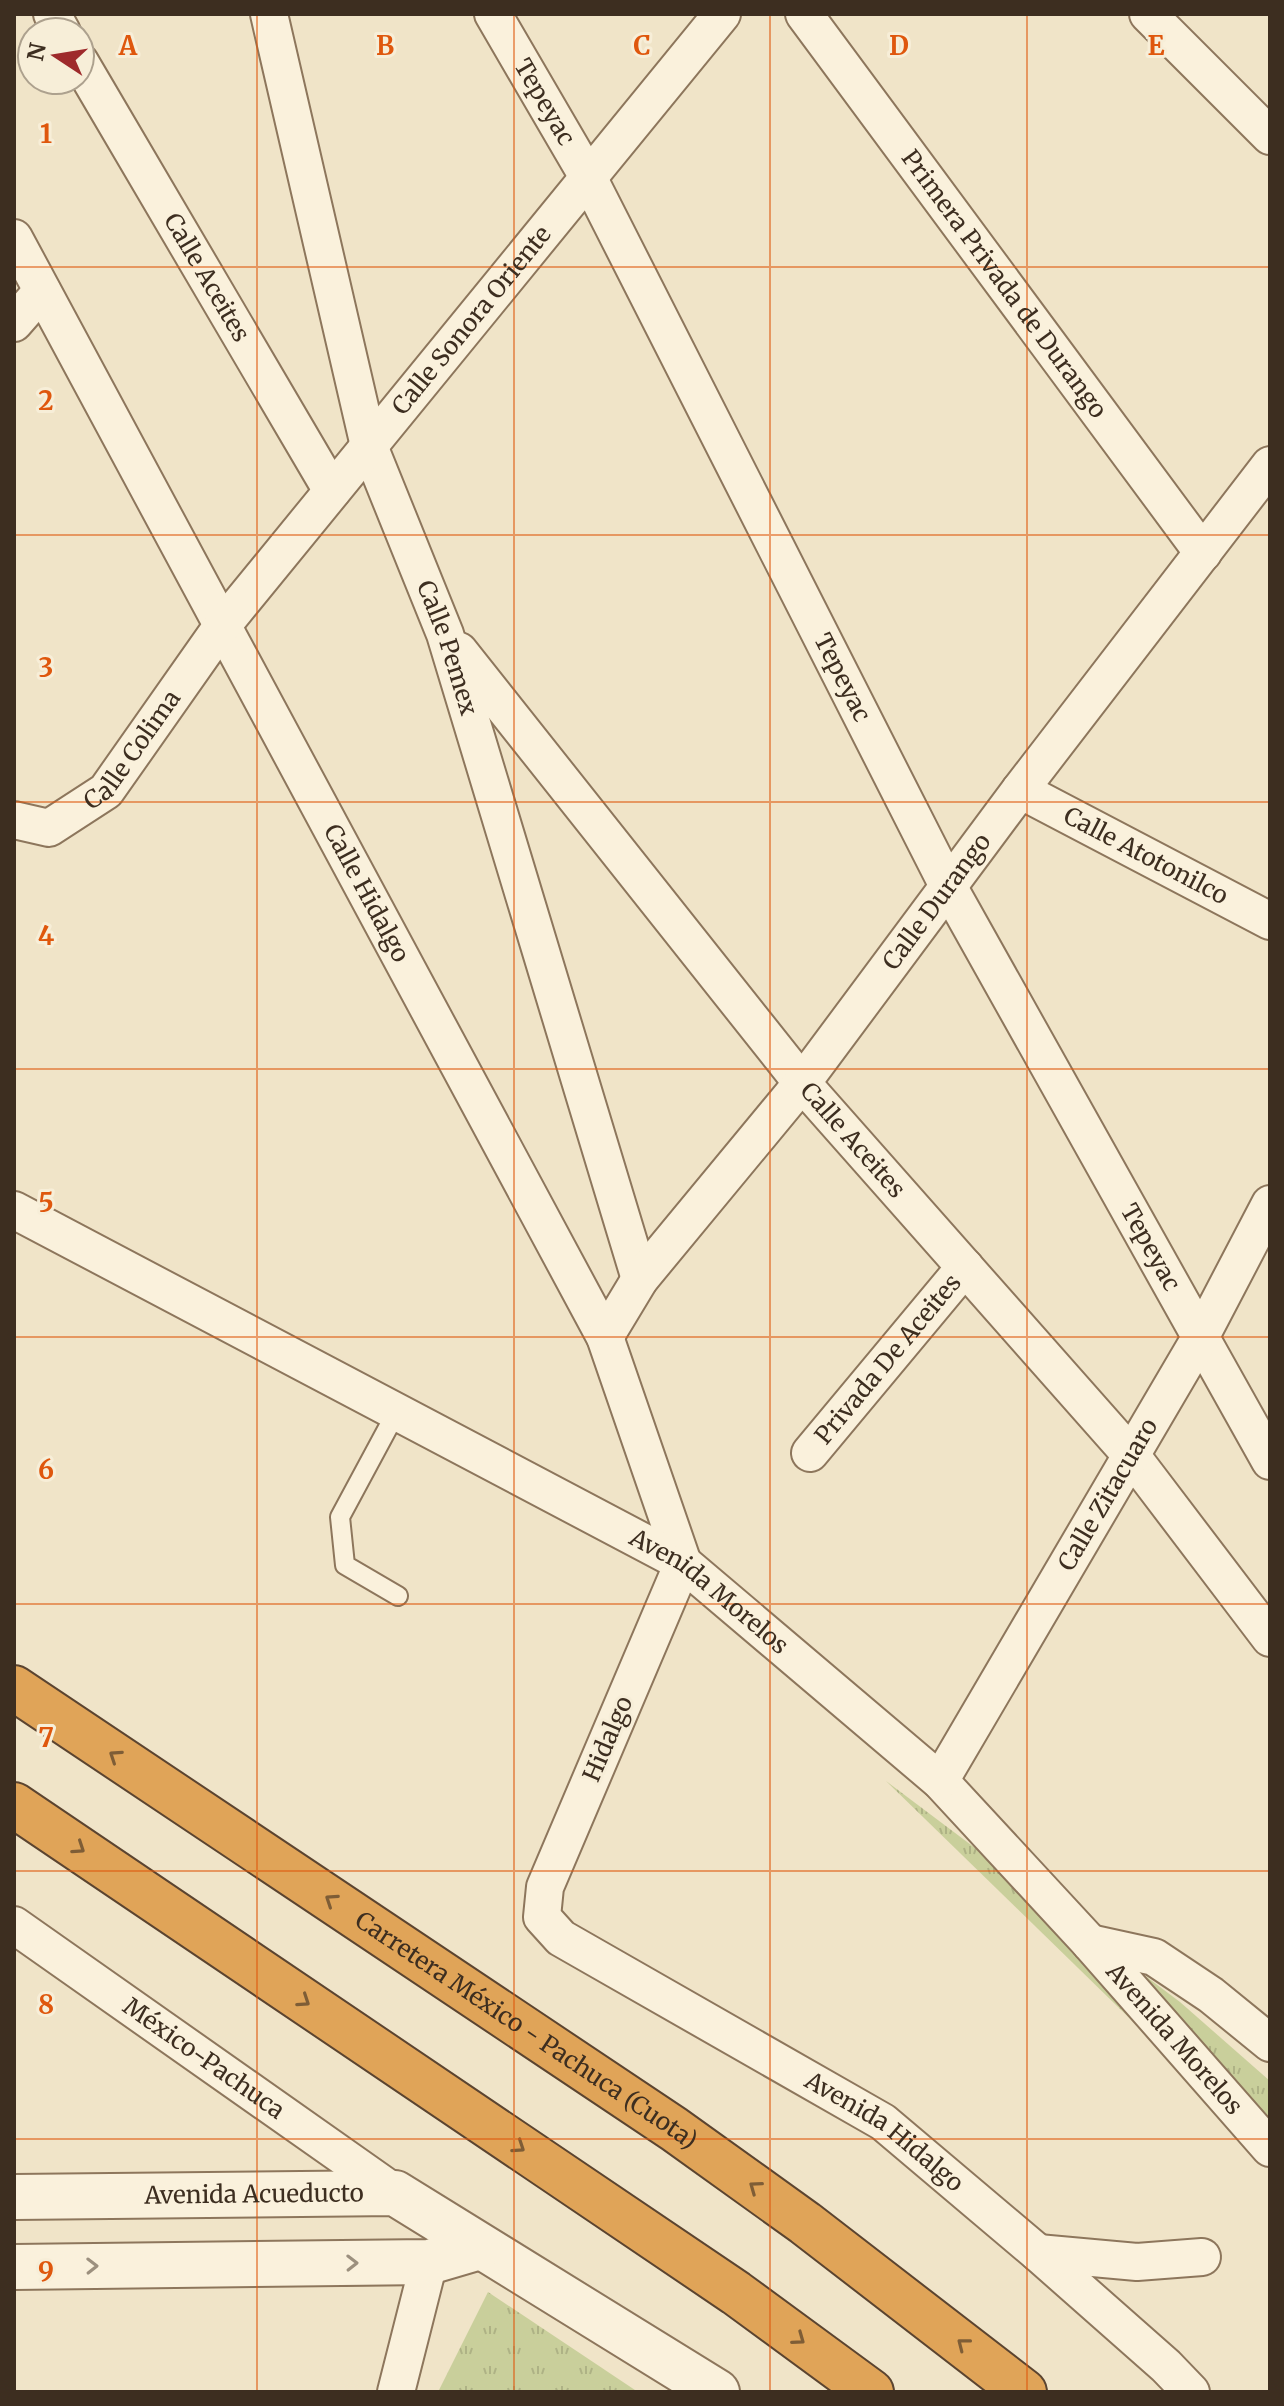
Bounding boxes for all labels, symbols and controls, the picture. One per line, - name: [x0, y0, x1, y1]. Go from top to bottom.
- north arrow: [16, 16, 96, 96]
- text: A: [118, 29, 138, 62]
- text: B: [376, 29, 394, 62]
- text: C: [633, 29, 651, 62]
- text: D: [889, 29, 909, 62]
- text: E: [1148, 29, 1165, 62]
- text: N: [21, 40, 52, 63]
- street label: Tepeyac: [507, 53, 582, 151]
- text: 1: [40, 117, 52, 150]
- street label: Primera Privada de Durango: [895, 143, 1114, 424]
- street label: Calle Aceites: [157, 207, 257, 347]
- street label: Calle Sonora Oriente: [385, 219, 558, 421]
- text: 2: [38, 384, 54, 417]
- street label: Calle Pemex: [410, 576, 485, 719]
- street label: Tepeyac: [807, 628, 878, 727]
- text: 3: [39, 651, 53, 684]
- street label: Calle Colima: [78, 684, 187, 816]
- street label: Calle Atotonilco: [1059, 800, 1233, 911]
- street label: Calle Hidalgo: [317, 819, 416, 967]
- street label: Calle Durango: [876, 827, 997, 976]
- text: 4: [38, 919, 55, 952]
- street label: Calle Aceites: [794, 1076, 912, 1204]
- text: 5: [38, 1186, 54, 1219]
- street label: Tepeyac: [1114, 1198, 1188, 1296]
- street label: Privada De Aceites: [808, 1267, 968, 1450]
- street label: Calle Zitacuaro: [1051, 1413, 1164, 1576]
- text: 6: [38, 1453, 54, 1486]
- street label: Avenida Morelos: [624, 1521, 795, 1661]
- street label: Hidalgo: [576, 1691, 639, 1786]
- text: 7: [38, 1721, 54, 1754]
- one-way arrow: [110, 1750, 124, 1765]
- one-way arrow: [70, 1839, 84, 1854]
- one-way arrow: [326, 1895, 340, 1910]
- street label: Carretera México - Pachuca (Cuota): [349, 1904, 704, 2156]
- street label: Avenida Morelos: [1099, 1956, 1250, 2121]
- text: 8: [38, 1988, 54, 2021]
- street label: México-Pachuca: [117, 1991, 291, 2126]
- one-way arrow: [295, 1991, 310, 2006]
- street label: Avenida Hidalgo: [799, 2064, 970, 2198]
- one-way arrow: [511, 2137, 525, 2152]
- street label: Avenida Acueducto: [143, 2177, 364, 2211]
- one-way arrow: [750, 2183, 764, 2197]
- one-way arrow: [346, 2254, 359, 2271]
- text: 9: [38, 2255, 54, 2288]
- one-way arrow: [86, 2257, 99, 2275]
- one-way arrow: [790, 2329, 804, 2344]
- one-way arrow: [957, 2340, 972, 2354]

